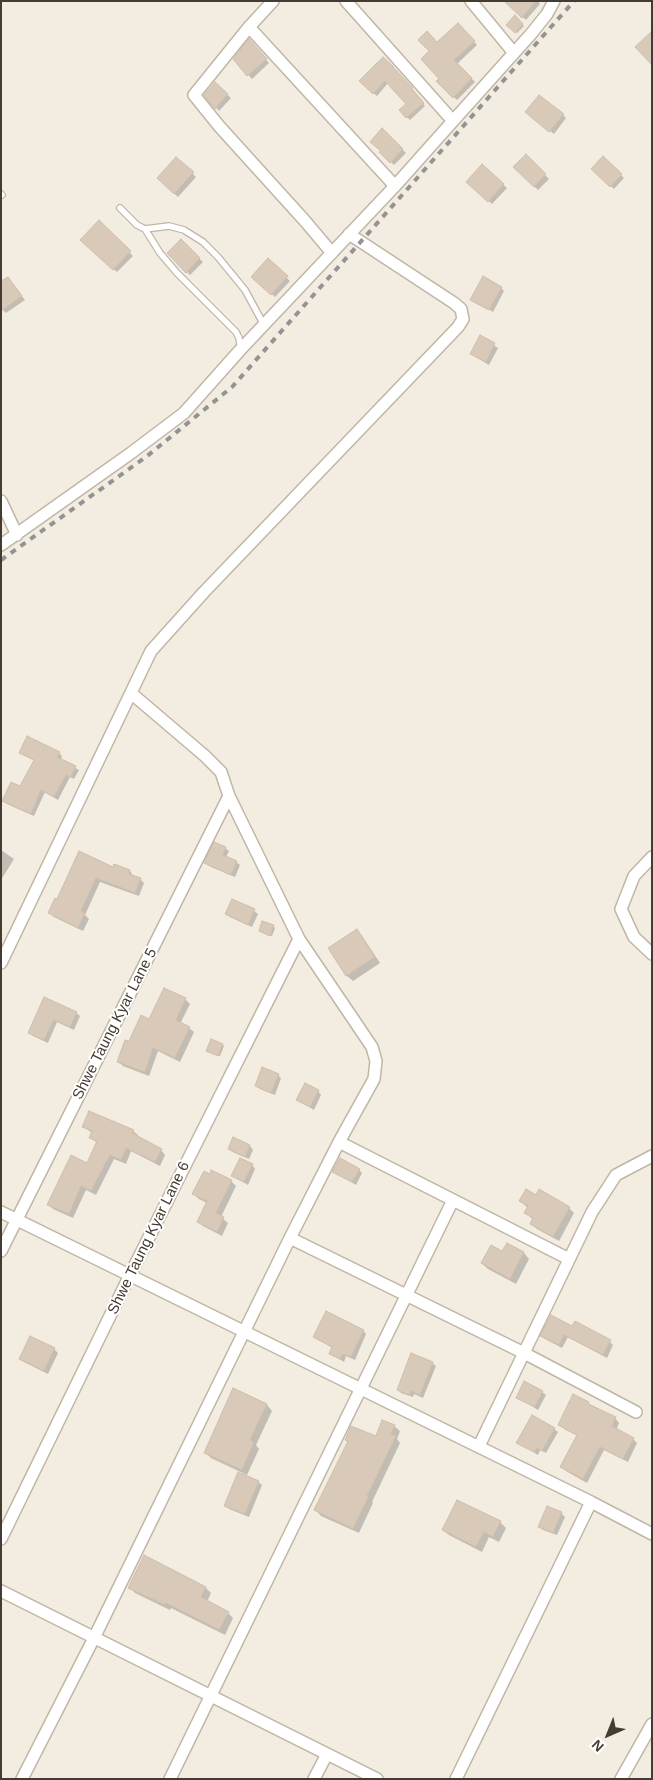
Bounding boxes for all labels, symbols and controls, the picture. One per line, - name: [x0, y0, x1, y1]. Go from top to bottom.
- street label: Shwe Taung Kyar Lane 5: [69, 945, 161, 1103]
- street label: Shwe Taung Kyar Lane 6: [104, 1159, 194, 1317]
- north arrow: [583, 1710, 633, 1760]
- text: N: [588, 1737, 607, 1755]

